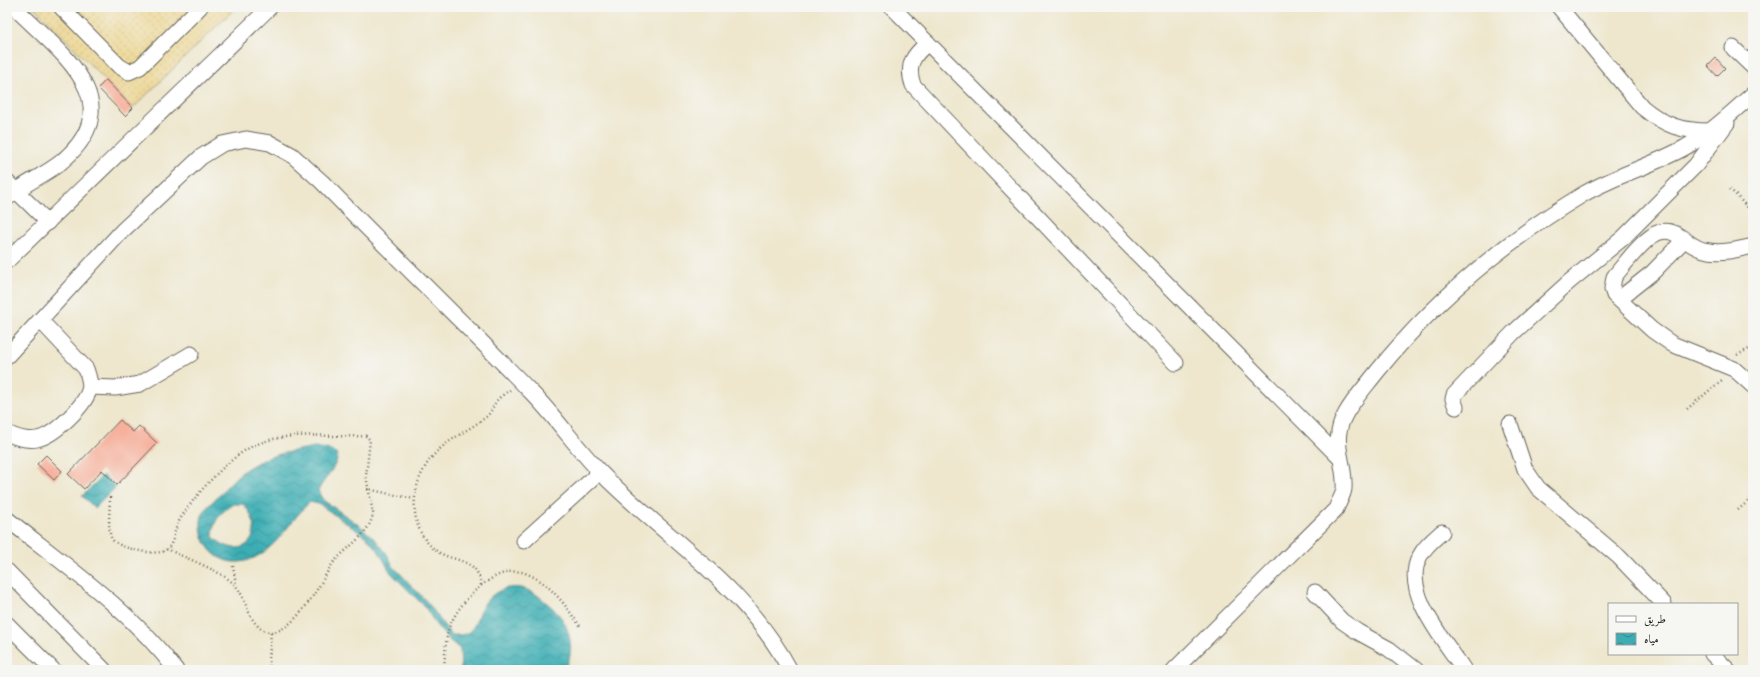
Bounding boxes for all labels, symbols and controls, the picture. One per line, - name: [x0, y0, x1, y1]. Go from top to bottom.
- legend: [1608, 603, 1738, 655]
- text: طريق: [1644, 612, 1666, 627]
- text: مياه: [1644, 632, 1659, 646]

